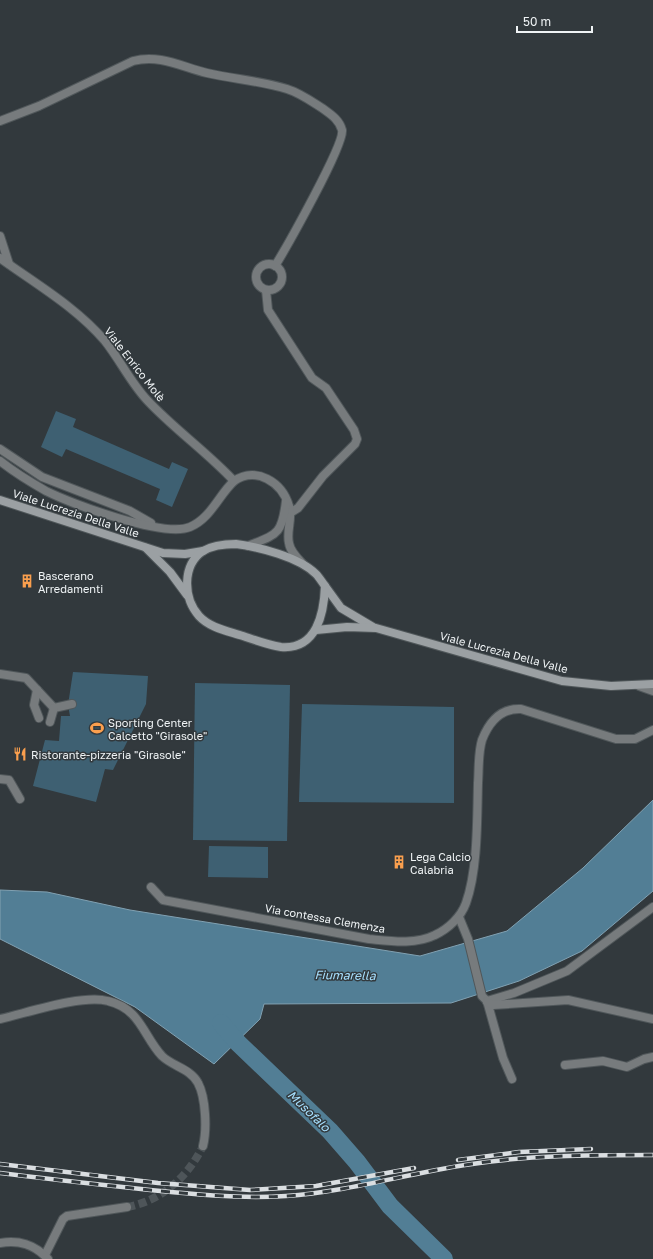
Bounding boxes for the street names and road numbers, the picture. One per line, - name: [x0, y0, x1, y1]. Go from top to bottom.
- street label: Viale Enrico Molè: [102, 324, 168, 404]
- street label: Viale Lucrezia Della Valle: [11, 486, 141, 540]
- street label: Viale Lucrezia Della Valle: [438, 629, 570, 675]
- street label: Via contessa Clemenza: [264, 901, 386, 935]

